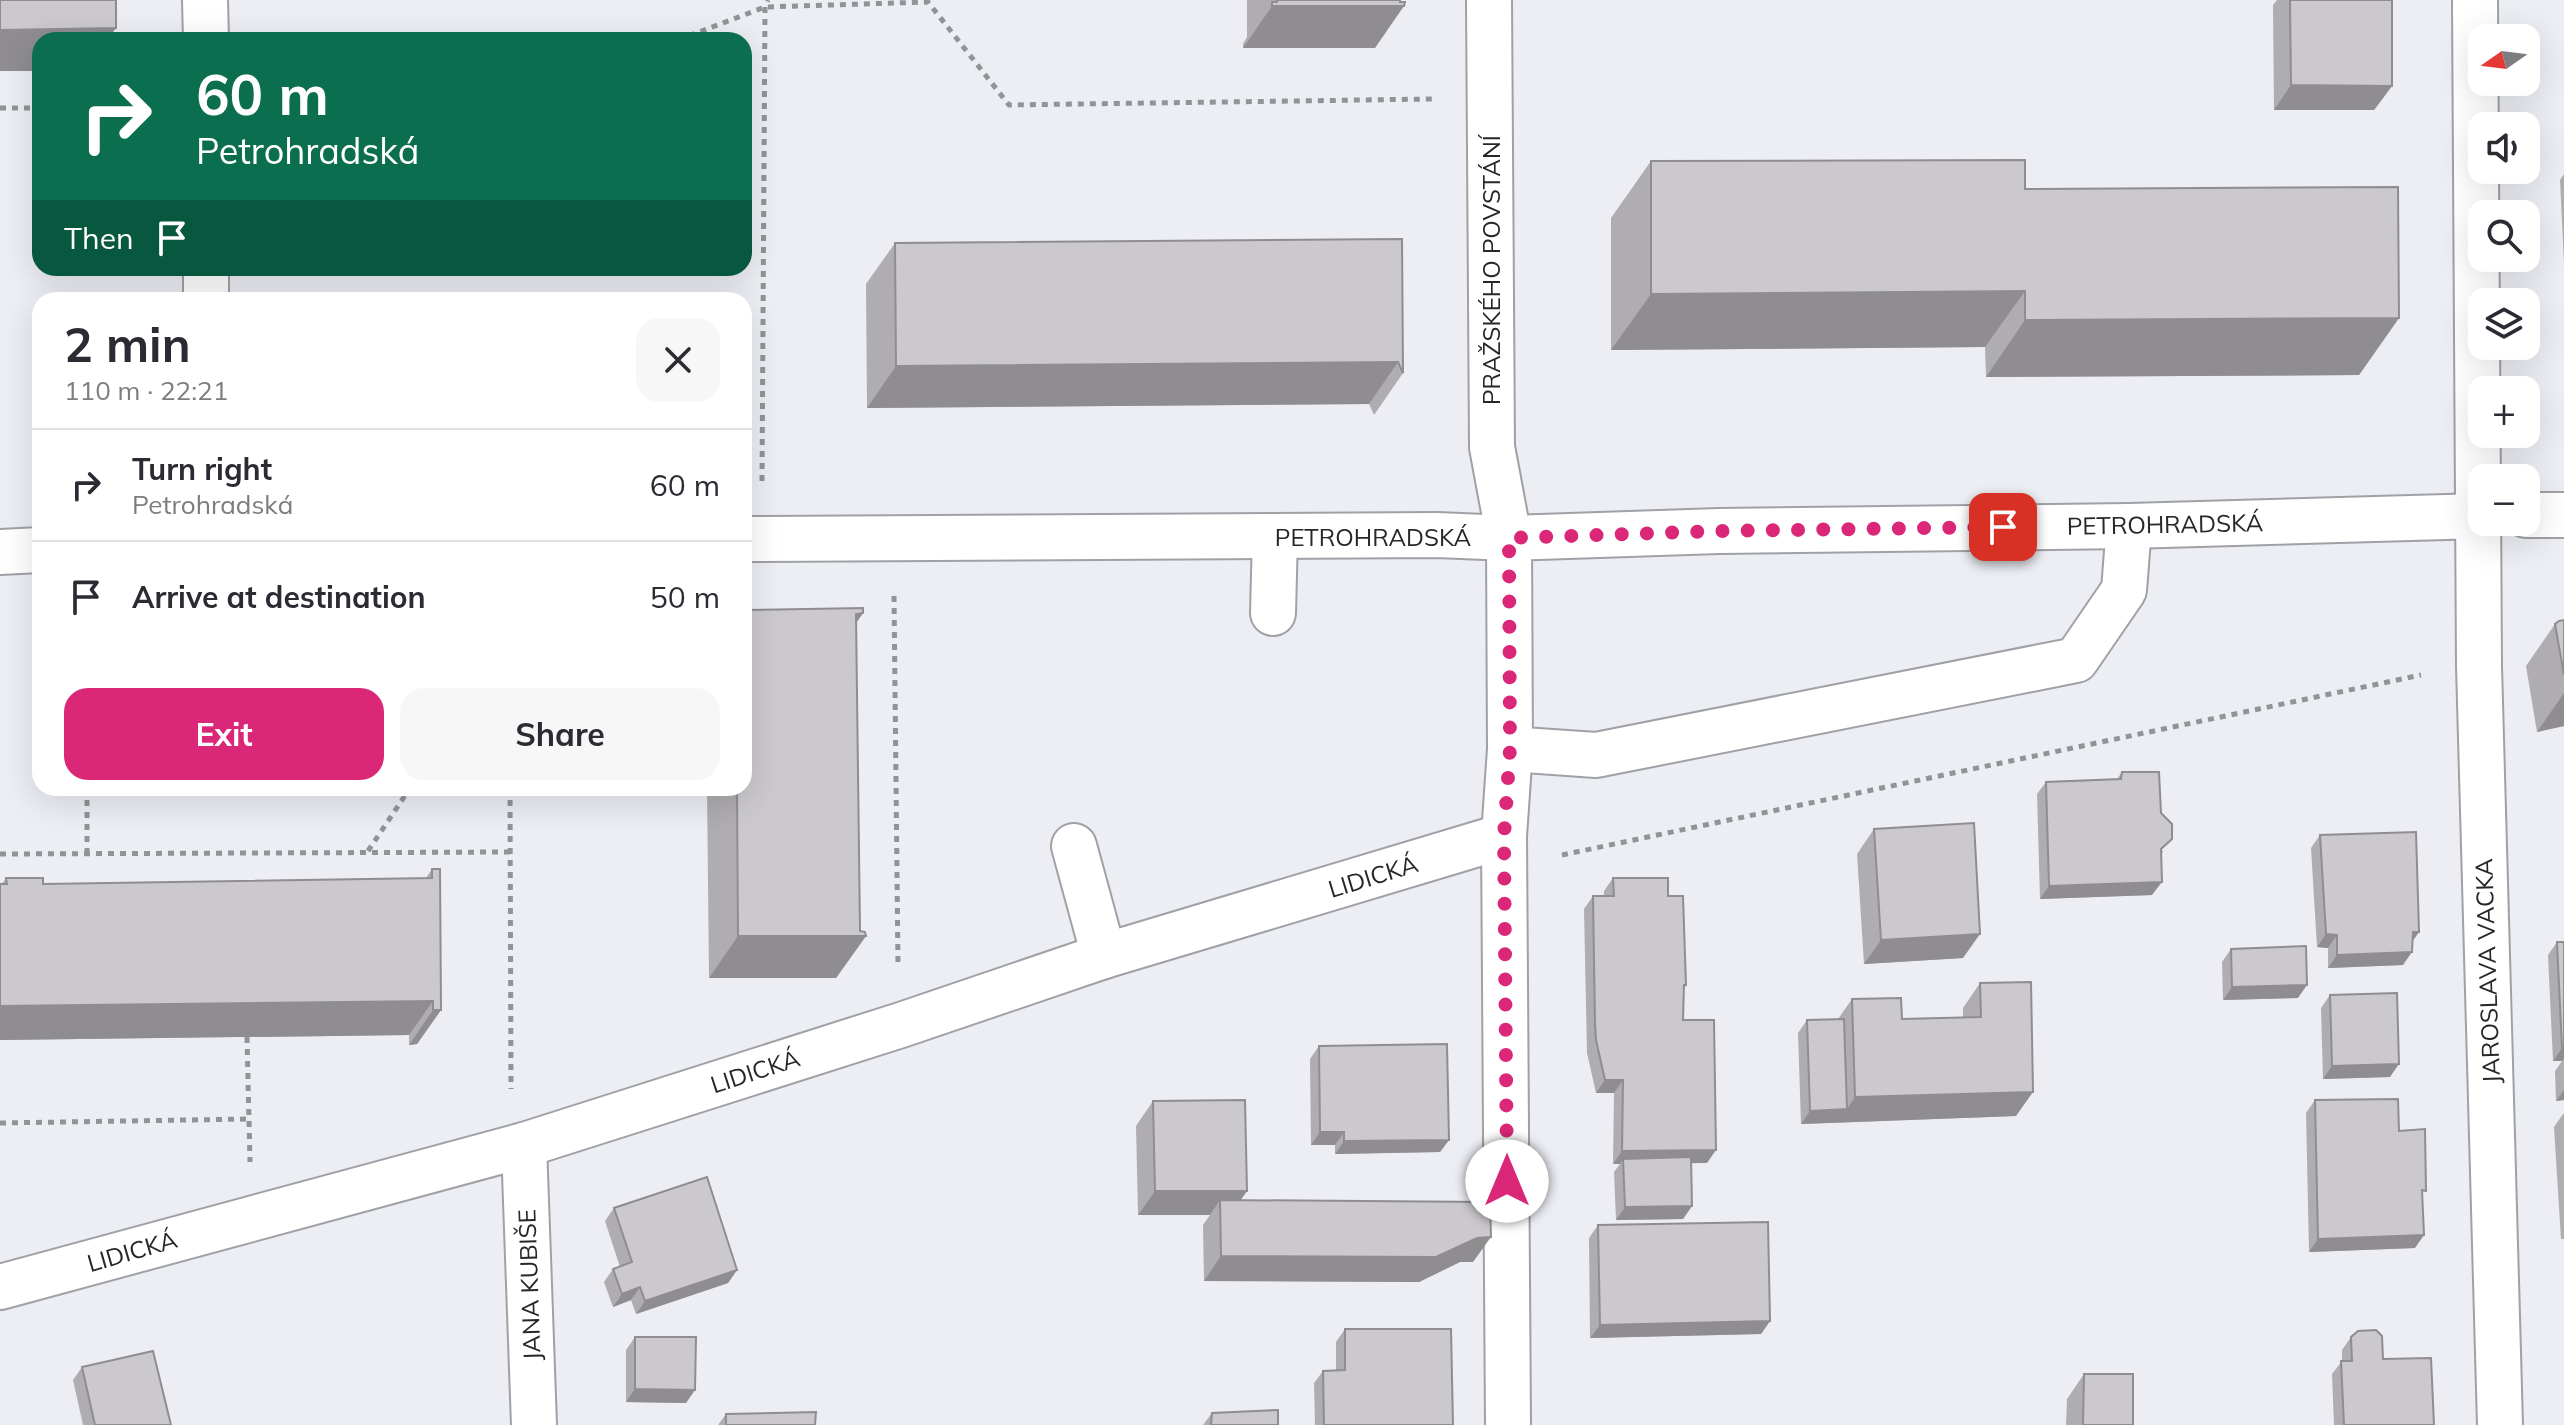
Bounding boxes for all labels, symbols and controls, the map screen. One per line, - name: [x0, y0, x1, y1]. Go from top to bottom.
- north arrow: [2468, 24, 2540, 96]
- map controls: [2468, 24, 2540, 536]
- text: 60 m: [196, 59, 329, 129]
- icon: right: [64, 64, 168, 168]
- button: sound: [2468, 112, 2540, 184]
- text: Petrohradská: [196, 128, 419, 173]
- street label: PRAŽSKÉHO POVSTÁNÍ: [1476, 133, 1506, 405]
- button: search: [2468, 200, 2540, 272]
- icon: arrive: [150, 216, 194, 260]
- text: Then: [64, 219, 134, 257]
- button: layers: [2468, 288, 2540, 360]
- text: 2 min: [64, 314, 191, 374]
- button: close: [636, 318, 720, 402]
- text: 110 m · 22:21: [64, 374, 228, 407]
- button: +: [2468, 376, 2540, 448]
- text: Turn right: [132, 450, 272, 488]
- icon: right: [64, 463, 108, 507]
- button: −: [2468, 464, 2540, 536]
- text: 60 m: [650, 466, 720, 504]
- text: Petrohradská: [132, 488, 293, 521]
- pin: [1969, 493, 2037, 561]
- icon: arrive: [1981, 505, 2025, 549]
- street label: PETROHRADSKÁ: [2067, 507, 2264, 541]
- street label: PETROHRADSKÁ: [1275, 522, 1472, 552]
- icon: arrive: [64, 575, 108, 619]
- text: Arrive at destination: [132, 578, 426, 616]
- text: 50 m: [650, 578, 720, 616]
- button: Exit: [64, 688, 384, 780]
- button: Share: [400, 688, 720, 780]
- street label: LIDICKÁ: [1325, 848, 1422, 904]
- street label: JAROSLAVA VACKA: [2468, 858, 2506, 1084]
- street label: LIDICKÁ: [707, 1042, 804, 1099]
- position arrow: [1465, 1139, 1549, 1223]
- street label: JANA KUBIŠE: [511, 1209, 547, 1361]
- street label: LIDICKÁ: [84, 1224, 181, 1278]

